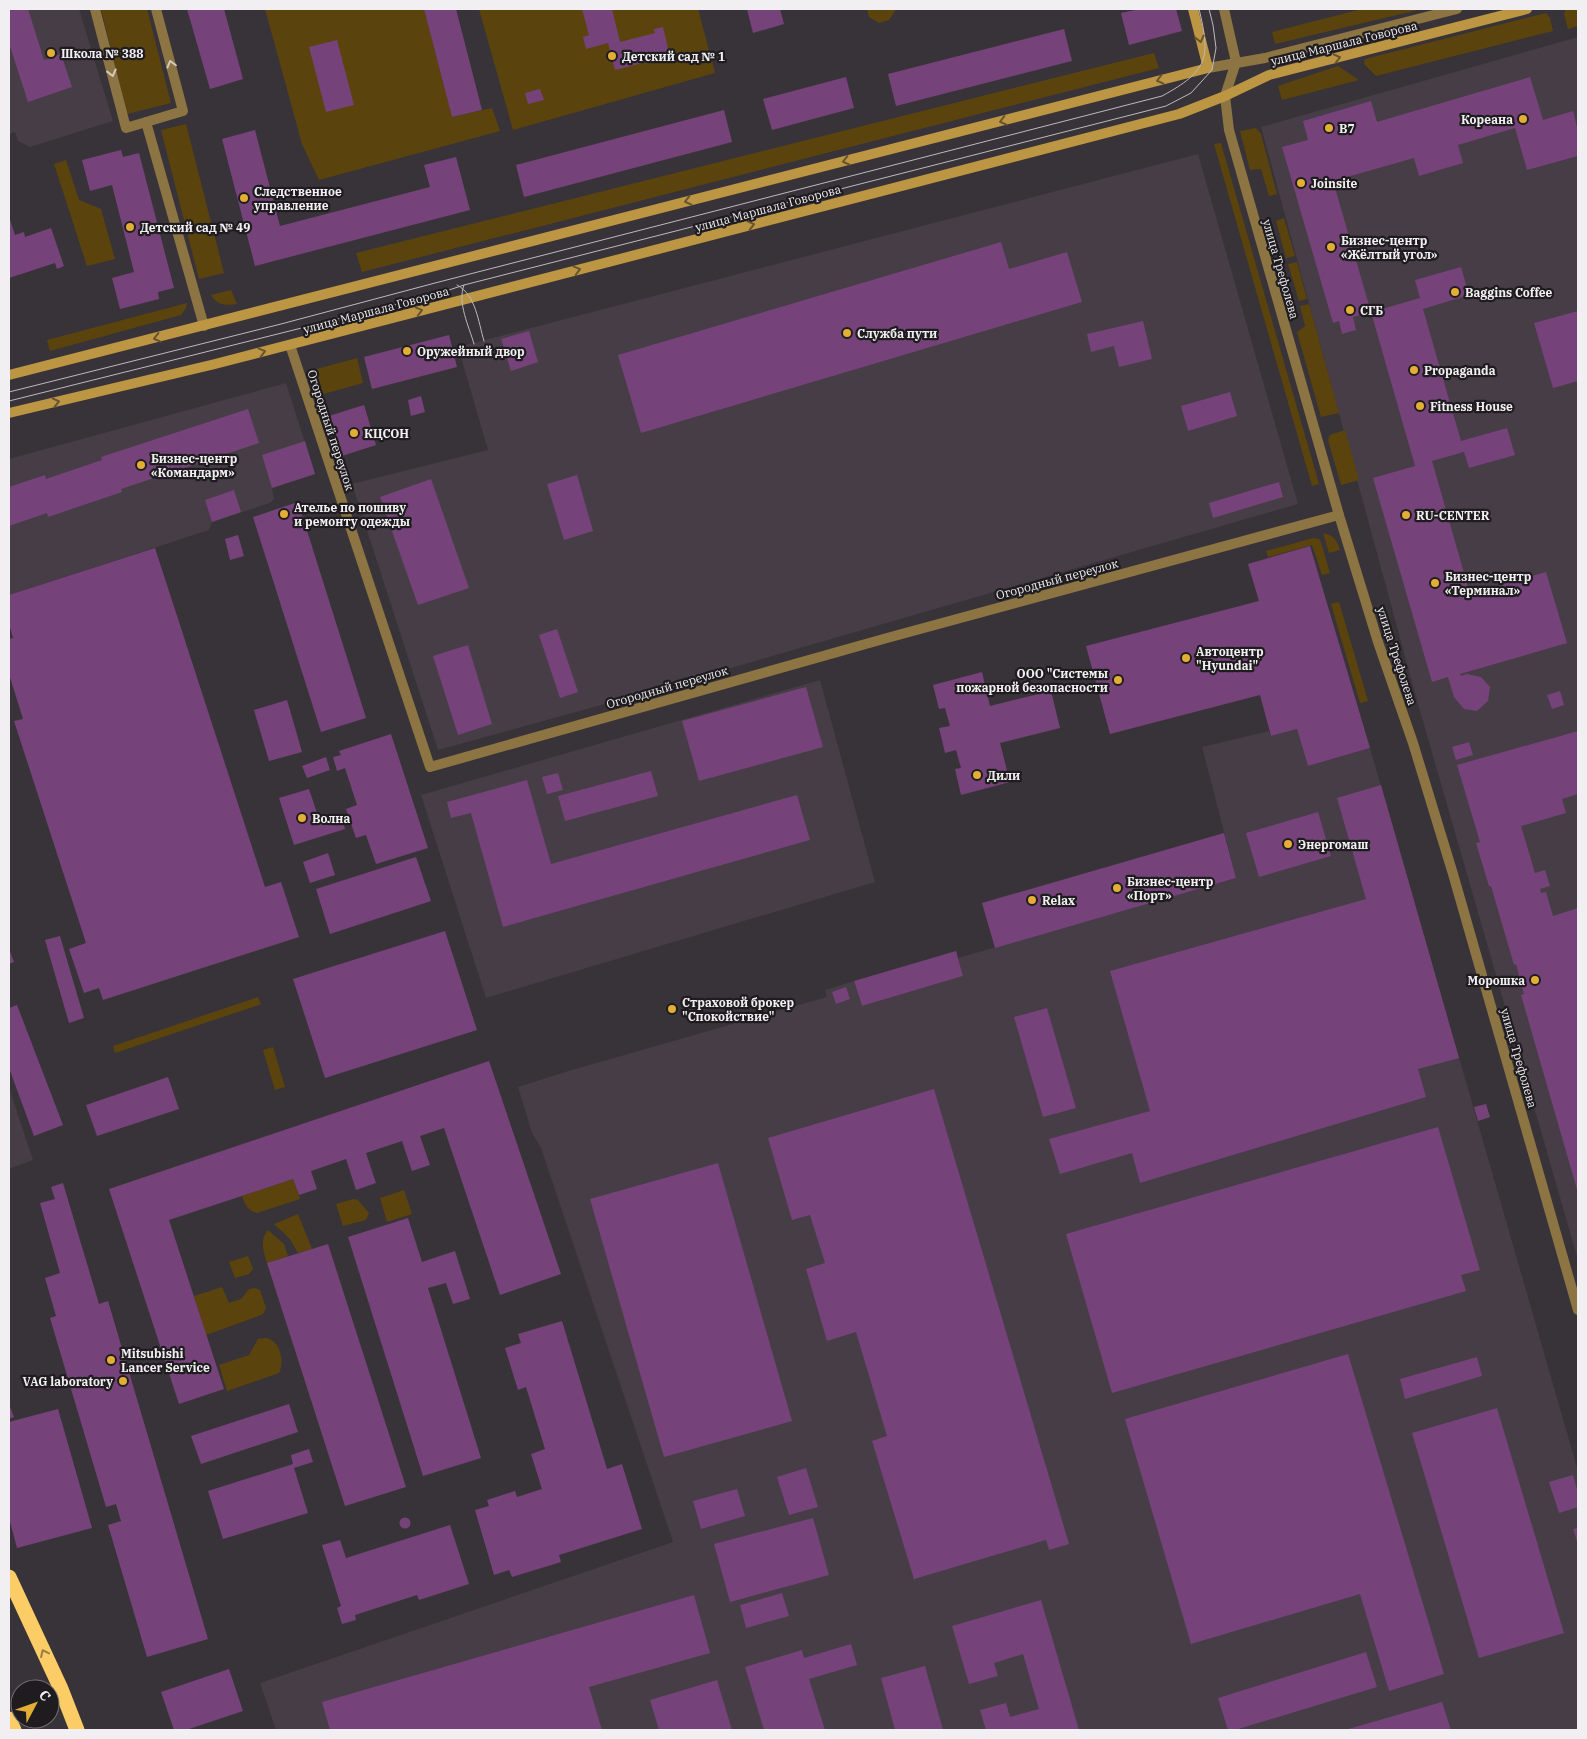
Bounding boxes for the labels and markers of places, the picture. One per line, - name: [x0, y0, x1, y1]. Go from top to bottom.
- place label: Школа № 388: [61, 46, 143, 61]
- marker: Школа № 388: [45, 47, 57, 59]
- place label: Детский сад № 1: [622, 49, 725, 64]
- marker: Детский сад № 1: [606, 50, 618, 62]
- place label: Кореана: [1461, 112, 1513, 127]
- marker: Кореана: [1517, 113, 1529, 125]
- place label: В7: [1339, 121, 1355, 136]
- marker: В7: [1323, 122, 1335, 134]
- place label: Joinsite: [1311, 176, 1358, 191]
- marker: Joinsite: [1295, 177, 1307, 189]
- place label: Следственное управление: [253, 184, 342, 213]
- marker: Следственное управление: [238, 192, 250, 204]
- place label: Детский сад № 49: [140, 220, 251, 235]
- marker: Детский сад № 49: [124, 221, 136, 233]
- place label: Бизнес-центр «Жёлтый угол»: [1341, 233, 1438, 262]
- marker: Бизнес-центр «Жёлтый угол»: [1325, 241, 1337, 253]
- place label: Baggins Coffee: [1465, 285, 1553, 300]
- marker: Baggins Coffee: [1449, 286, 1461, 298]
- place label: СГБ: [1360, 303, 1383, 318]
- marker: СГБ: [1344, 304, 1356, 316]
- place label: Служба пути: [857, 326, 937, 341]
- marker: Служба пути: [841, 327, 853, 339]
- place label: Оружейный двор: [417, 344, 525, 359]
- marker: Оружейный двор: [401, 345, 413, 357]
- place label: Propaganda: [1424, 363, 1496, 378]
- marker: Propaganda: [1408, 364, 1420, 376]
- place label: Fitness House: [1430, 399, 1513, 414]
- marker: Fitness House: [1414, 400, 1426, 412]
- place label: КЦСОН: [364, 426, 409, 441]
- marker: КЦСОН: [348, 427, 360, 439]
- place label: Бизнес-центр «Командарм»: [151, 451, 238, 480]
- marker: Бизнес-центр «Командарм»: [135, 459, 147, 471]
- place label: Ателье по пошиву и ремонту одежды: [294, 500, 410, 529]
- marker: Ателье по пошиву и ремонту одежды: [278, 508, 290, 520]
- place label: RU-CENTER: [1416, 508, 1490, 523]
- marker: RU-CENTER: [1400, 509, 1412, 521]
- place label: Бизнес-центр «Терминал»: [1445, 569, 1532, 598]
- marker: Бизнес-центр «Терминал»: [1429, 577, 1441, 589]
- place label: Автоцентр "Hyundai": [1196, 644, 1264, 673]
- marker: Автоцентр "Hyundai": [1180, 652, 1192, 664]
- place label: ООО "Системы пожарной безопасности: [956, 666, 1108, 695]
- marker: ООО "Системы пожарной безопасности: [1112, 674, 1124, 686]
- place label: Дили: [987, 768, 1020, 783]
- marker: Дили: [971, 769, 983, 781]
- place label: Волна: [312, 811, 350, 826]
- marker: Волна: [296, 812, 308, 824]
- place label: Энергомаш: [1298, 837, 1368, 852]
- marker: Энергомаш: [1282, 838, 1294, 850]
- place label: Бизнес-центр «Порт»: [1127, 874, 1214, 903]
- marker: Бизнес-центр «Порт»: [1111, 882, 1123, 894]
- place label: Relax: [1042, 893, 1075, 908]
- marker: Relax: [1026, 894, 1038, 906]
- place label: Морошка: [1467, 973, 1525, 988]
- marker: Морошка: [1529, 974, 1541, 986]
- place label: Страховой брокер "Спокойствие": [682, 995, 795, 1024]
- marker: Страховой брокер "Спокойствие": [666, 1003, 678, 1015]
- place label: Mitsubishi Lancer Service: [121, 1346, 210, 1375]
- marker: Mitsubishi Lancer Service: [105, 1354, 117, 1366]
- place label: VAG laboratory: [23, 1374, 113, 1389]
- marker: VAG laboratory: [117, 1375, 129, 1387]

